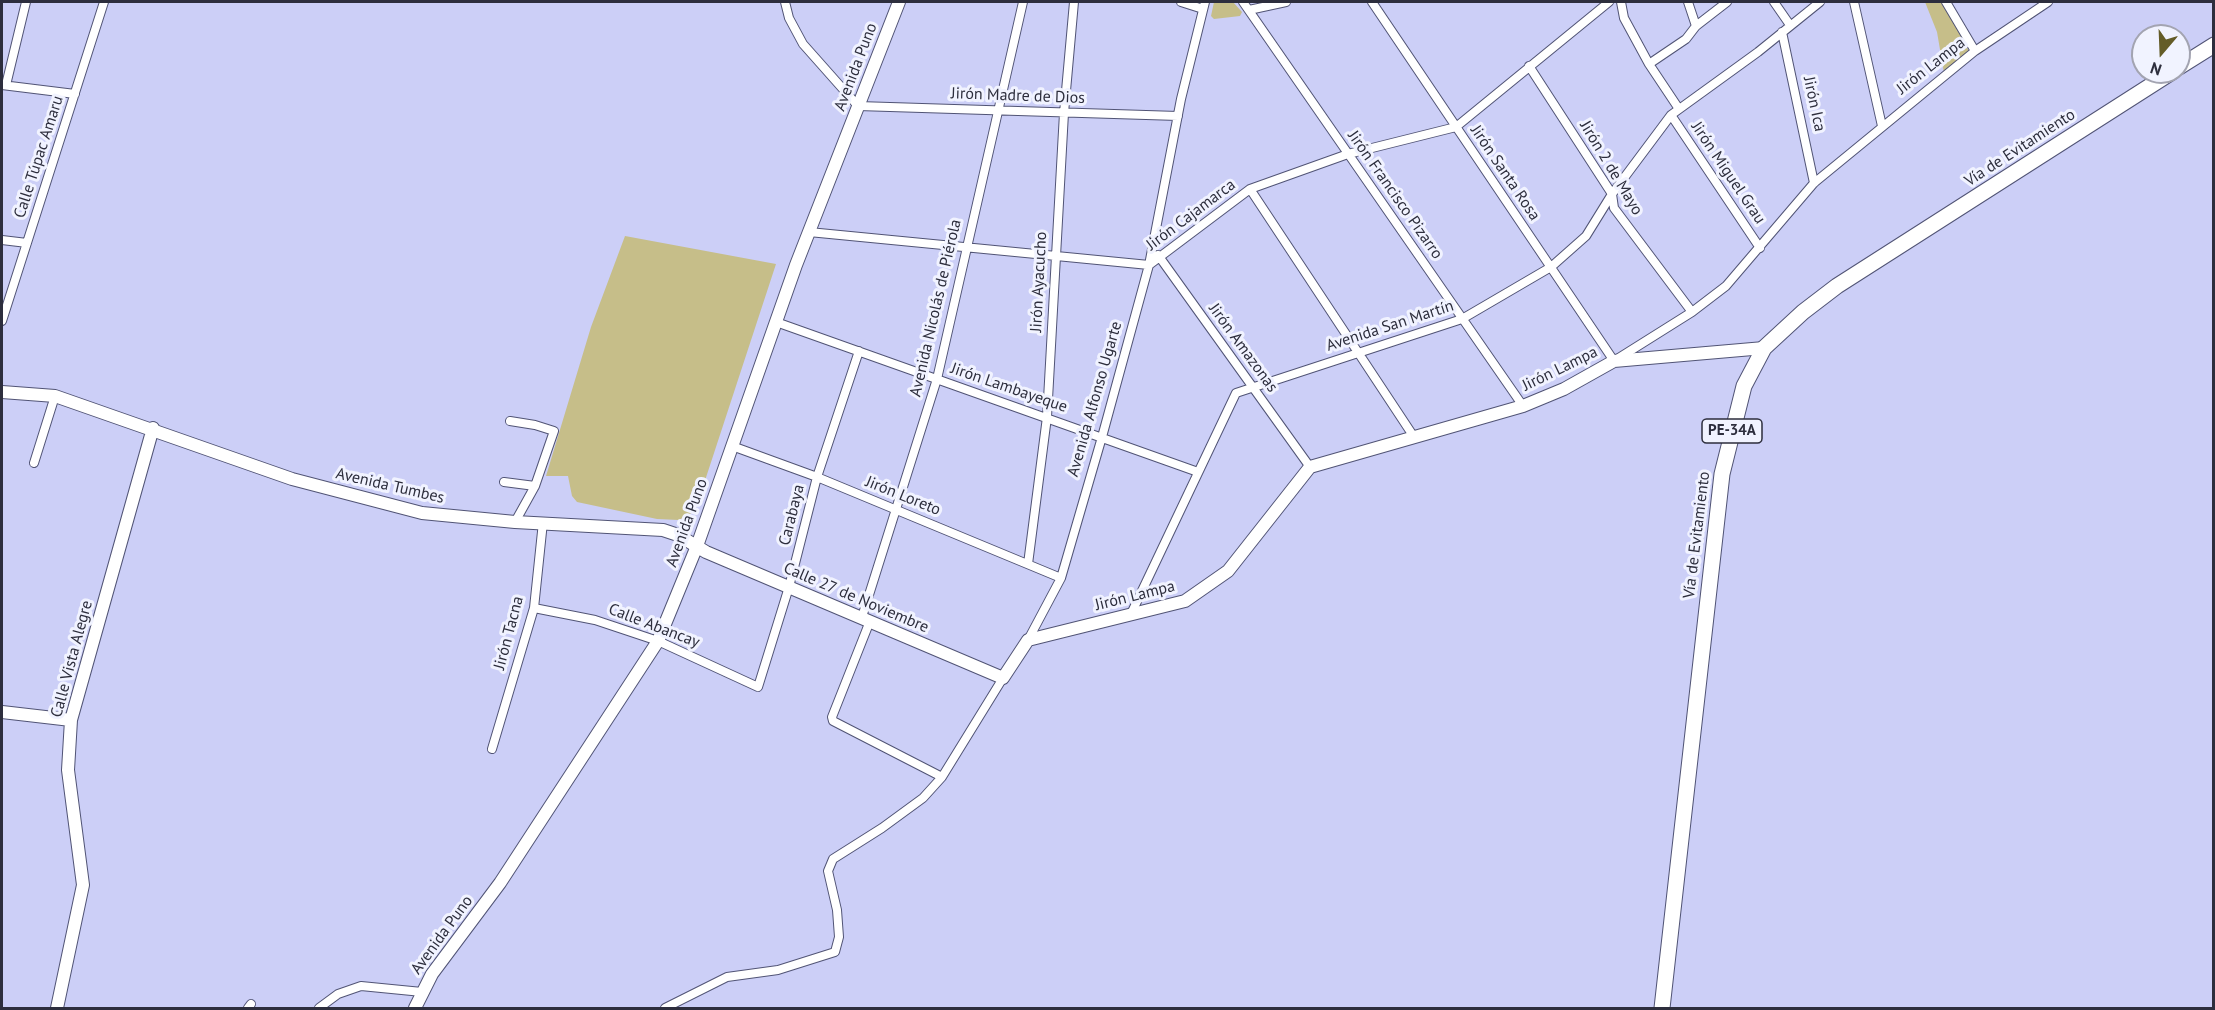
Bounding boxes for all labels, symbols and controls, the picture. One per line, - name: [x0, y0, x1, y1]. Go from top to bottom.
- street label: Avenida Puno: [830, 20, 882, 114]
- north arrow: [2131, 24, 2191, 84]
- street label: Jirón Lampa: [1893, 33, 1969, 99]
- text: N: [2148, 58, 2164, 80]
- street label: Jirón Ica: [1799, 75, 1829, 133]
- street label: Jirón Madre de Dios: [951, 84, 1085, 108]
- street label: Calle Túpac Amaru: [10, 94, 68, 220]
- street label: Vía de Evitamiento: [1961, 105, 2079, 191]
- street label: Jirón 2 de Mayo: [1575, 117, 1647, 219]
- street label: Jirón Miguel Grau: [1687, 118, 1769, 228]
- street label: Jirón Santa Rosa: [1466, 122, 1544, 224]
- street label: Jirón Francisco Pizarro: [1344, 127, 1446, 263]
- street label: Jirón Cajamarca: [1143, 175, 1239, 255]
- street label: Avenida Nicolás de Piérola: [906, 217, 966, 399]
- street label: Jirón Ayacucho: [1027, 231, 1051, 333]
- street label: Avenida San Martín: [1324, 296, 1456, 356]
- street label: Jirón Amazonas: [1204, 300, 1282, 396]
- street label: Avenida Alfonso Ugarte: [1064, 319, 1126, 479]
- street label: Jirón Lampa: [1519, 343, 1601, 395]
- street label: Jirón Lambayeque: [948, 359, 1070, 417]
- road number: PE-34A: [1702, 419, 1762, 443]
- street label: Avenida Tumbes: [334, 464, 446, 508]
- street label: Vía de Evitamiento: [1680, 470, 1714, 600]
- street label: Jirón Loreto: [863, 472, 943, 520]
- street label: Avenida Puno: [662, 476, 712, 570]
- street label: Carabaya: [775, 483, 809, 547]
- street label: Calle 27 de Noviembre: [781, 559, 931, 637]
- street label: Jirón Lampa: [1093, 577, 1177, 615]
- street label: Jirón Tacna: [490, 594, 528, 672]
- street label: Calle Vista Alegre: [47, 598, 97, 720]
- street label: Calle Abancay: [606, 600, 702, 652]
- street label: Avenida Puno: [407, 892, 477, 978]

